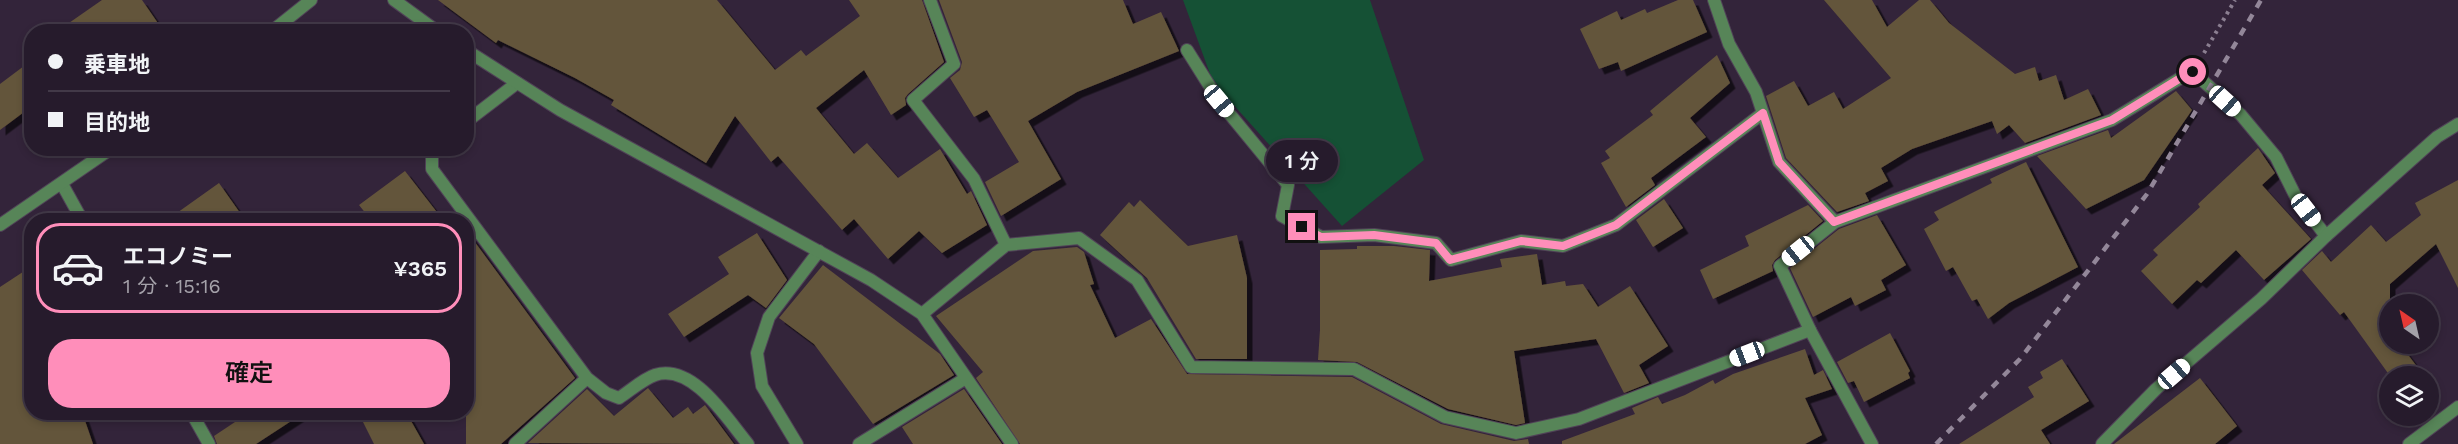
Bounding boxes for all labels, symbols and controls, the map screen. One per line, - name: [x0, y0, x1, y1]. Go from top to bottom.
- text: 乗車地: [84, 52, 150, 77]
- route start: [2179, 58, 2206, 85]
- car: [1201, 81, 1237, 121]
- car: [2206, 82, 2244, 120]
- text: 目的地: [84, 110, 150, 135]
- callout: 1 分: [1266, 140, 1338, 182]
- text: 1 分: [1285, 149, 1319, 173]
- car: [2288, 190, 2324, 230]
- route end: [1288, 213, 1315, 240]
- car: [1778, 233, 1818, 269]
- icon: car: [51, 241, 105, 295]
- text: エコノミー: [123, 244, 233, 269]
- text: ¥365: [393, 256, 447, 281]
- text: 1 分 · 15:16: [123, 274, 221, 298]
- north arrow: [2379, 294, 2439, 354]
- map controls: [2379, 294, 2439, 426]
- button: 確定: [48, 339, 450, 408]
- car: [1727, 339, 1767, 369]
- car: [2155, 355, 2193, 393]
- button: layers: [2379, 366, 2439, 426]

